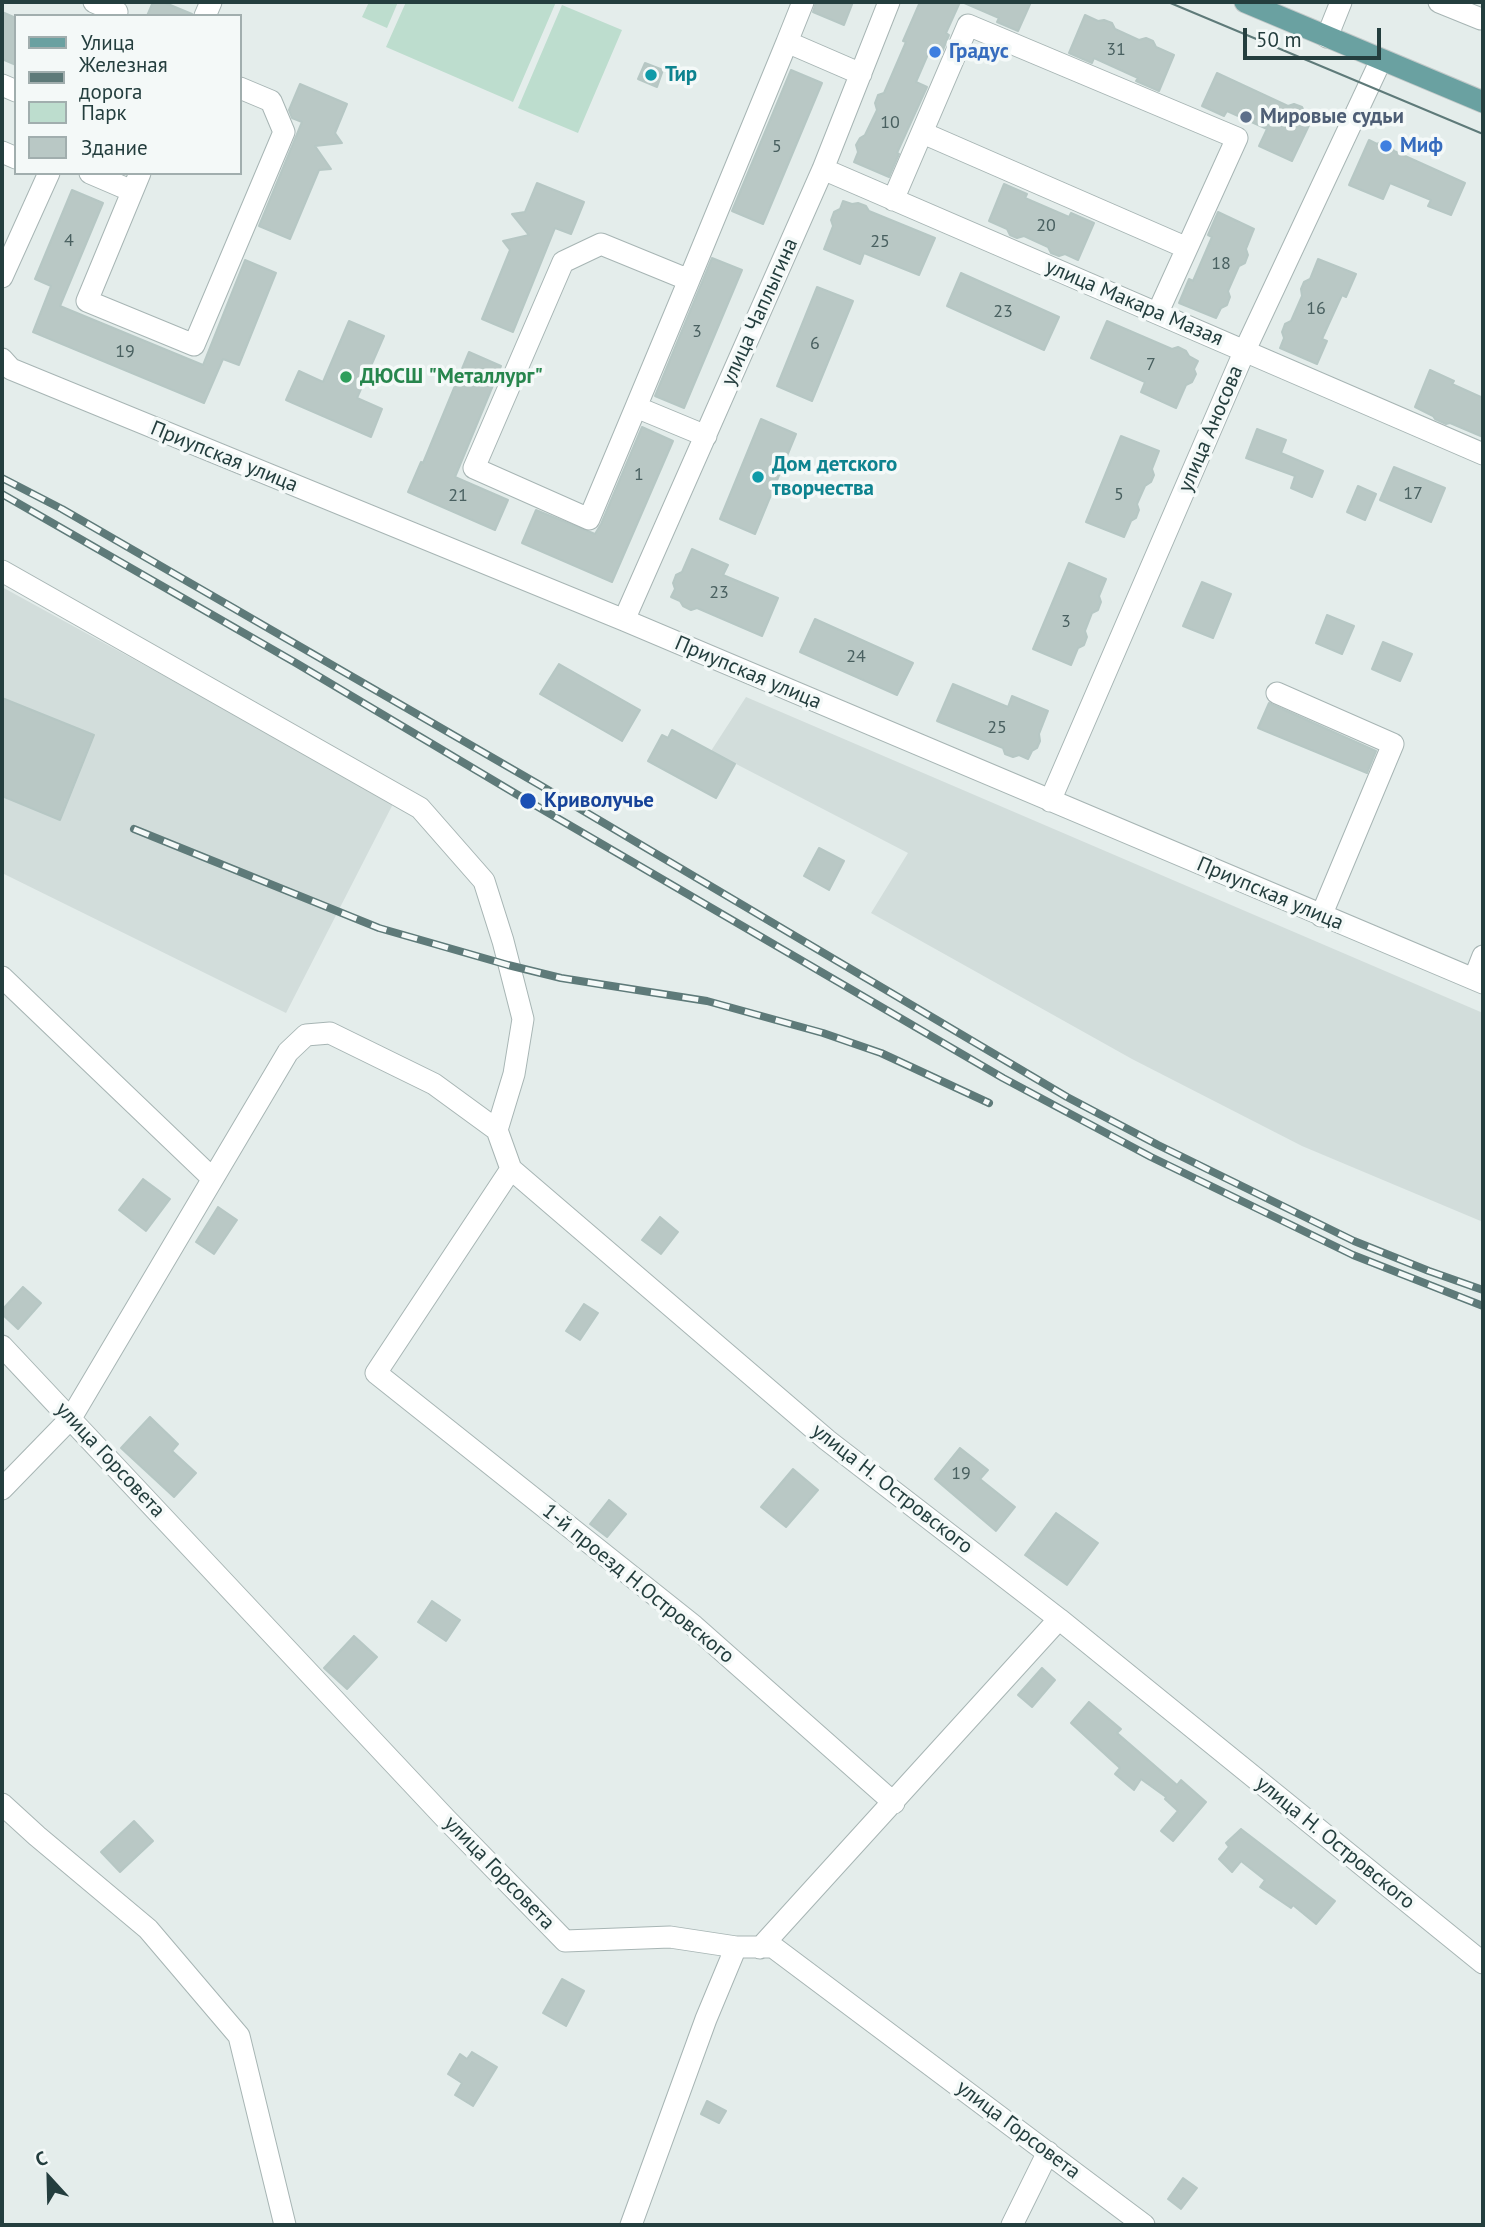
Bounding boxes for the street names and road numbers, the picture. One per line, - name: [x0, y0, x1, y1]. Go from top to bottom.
- street label: улица Чаплыгина: [716, 234, 804, 390]
- street label: улица Макара Мазая: [1041, 254, 1227, 352]
- street label: улица Аносова: [1173, 362, 1249, 496]
- street label: Приупская улица: [147, 416, 301, 498]
- street label: Приупская улица: [671, 631, 825, 715]
- street label: Приупская улица: [1193, 852, 1347, 936]
- street label: улица Горсовета: [50, 1397, 170, 1523]
- street label: улица Н. Островского: [806, 1418, 978, 1560]
- street label: 1-й проезд Н.Островского: [537, 1499, 739, 1669]
- street label: улица Н. Островского: [1250, 1771, 1420, 1915]
- street label: улица Горсовета: [438, 1811, 560, 1935]
- street label: улица Горсовета: [951, 2075, 1085, 2185]

